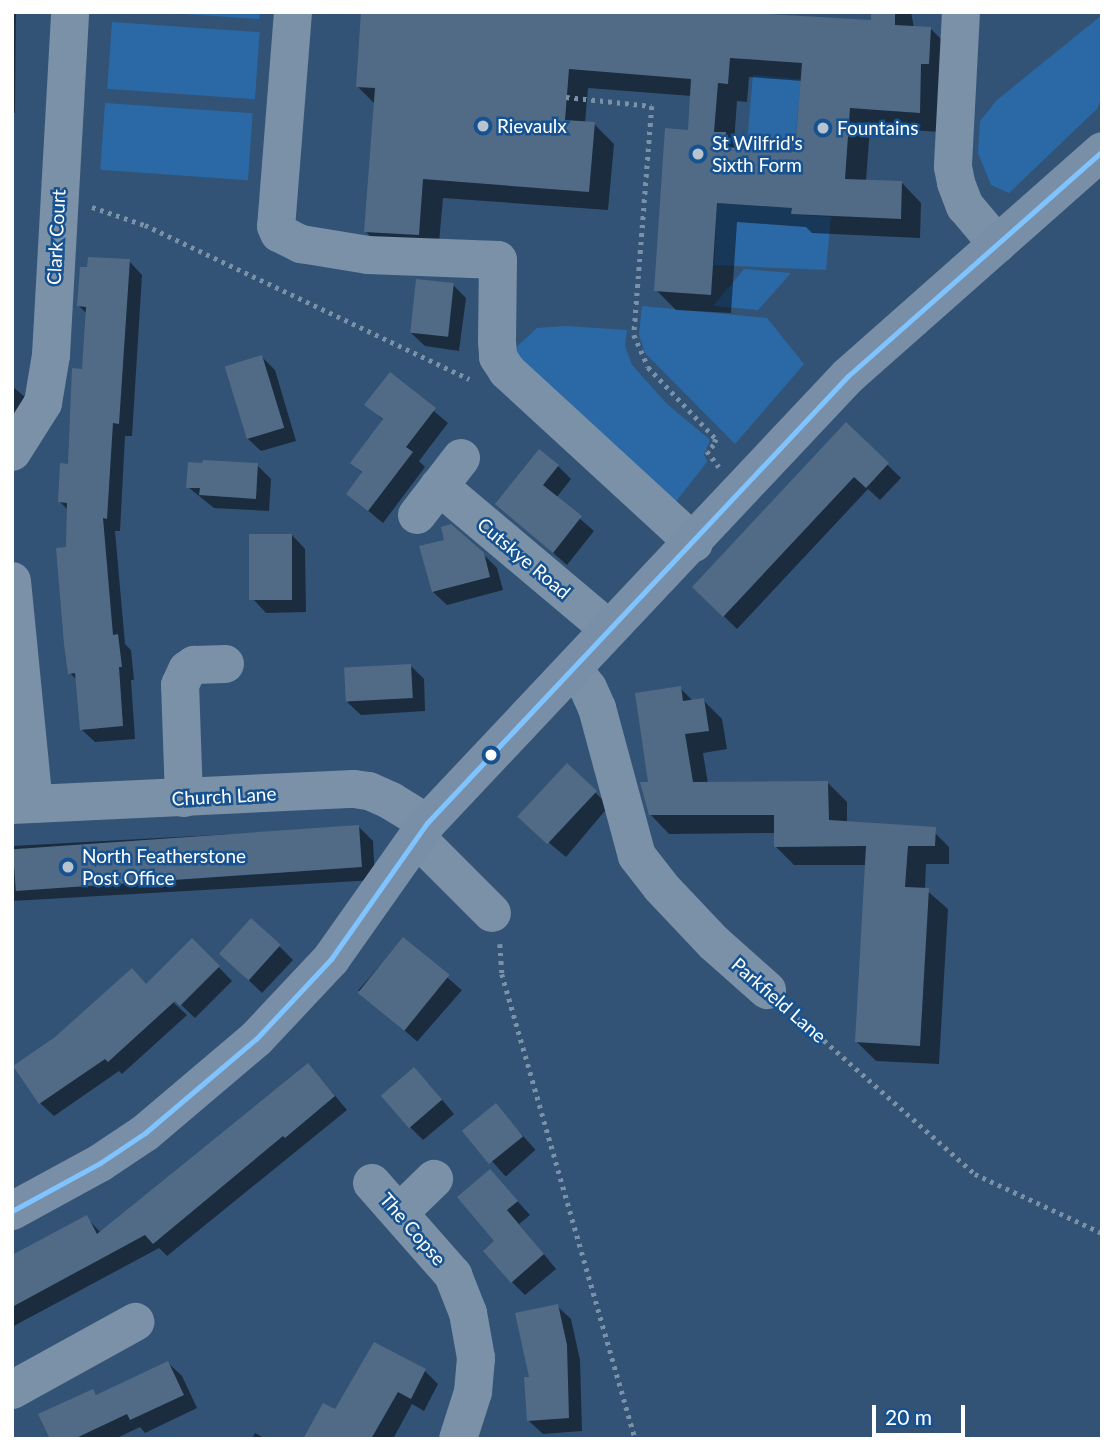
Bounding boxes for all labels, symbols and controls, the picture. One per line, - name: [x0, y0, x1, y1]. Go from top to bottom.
- place label: Rievaulx: [497, 115, 567, 137]
- place label: Fountains: [837, 117, 918, 139]
- marker: Rievaulx: [475, 118, 491, 134]
- marker: Fountains: [815, 120, 831, 136]
- place label: St Wilfrid's Sixth Form: [712, 132, 803, 176]
- marker: St Wilfrid's Sixth Form: [690, 146, 706, 162]
- street label: Clark Court: [42, 189, 70, 285]
- street label: Cutskye Road: [473, 513, 575, 603]
- unlabelled marker: [484, 748, 498, 762]
- street label: Church Lane: [171, 782, 277, 810]
- place label: North Featherstone Post Office: [82, 845, 246, 889]
- marker: North Featherstone Post Office: [60, 859, 76, 875]
- street label: Parkfield Lane: [727, 953, 831, 1047]
- street label: The Copse: [375, 1188, 451, 1270]
- scale bar: [876, 1392, 969, 1436]
- text: 20 m: [885, 1404, 932, 1429]

